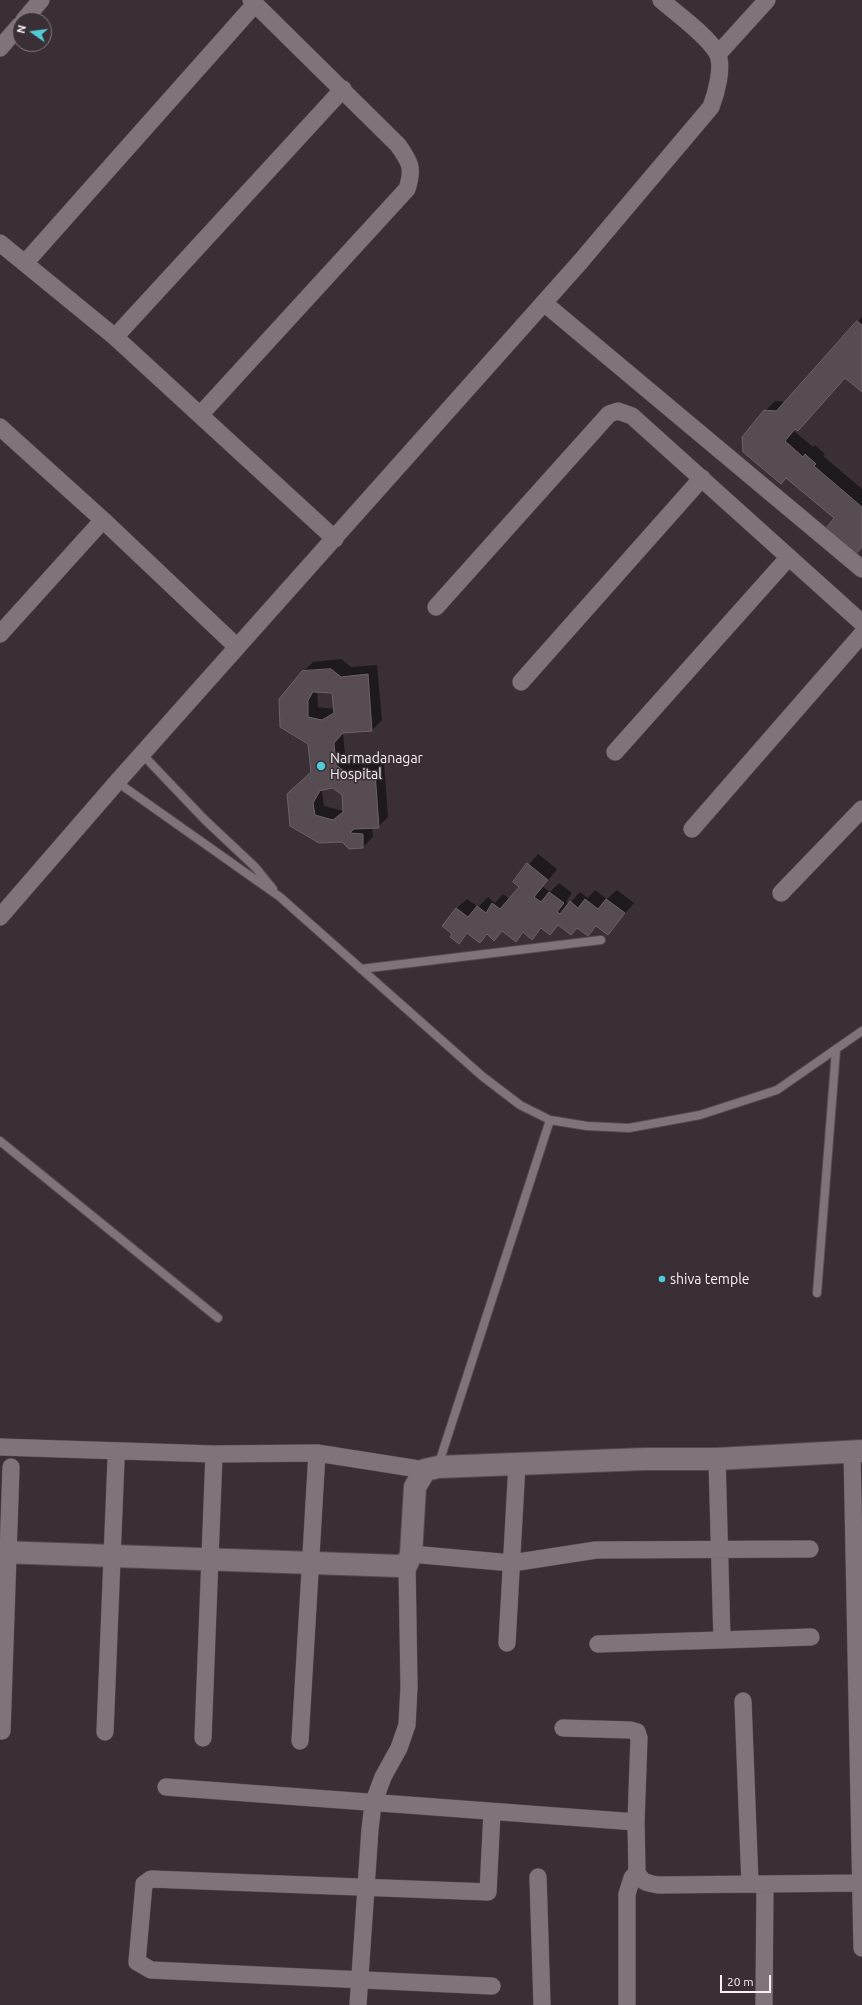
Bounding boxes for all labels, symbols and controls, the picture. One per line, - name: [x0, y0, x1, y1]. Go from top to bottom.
- north arrow: [12, 12, 52, 52]
- text: N: [15, 24, 28, 35]
- place label: Narmadanagar Hospital: [330, 750, 423, 782]
- marker: Narmadanagar Hospital: [315, 760, 327, 772]
- place label: shiva temple: [670, 1271, 750, 1287]
- marker: shiva temple: [657, 1274, 667, 1284]
- scale bar: [722, 1967, 773, 1993]
- text: 20 m: [727, 1975, 754, 1988]

